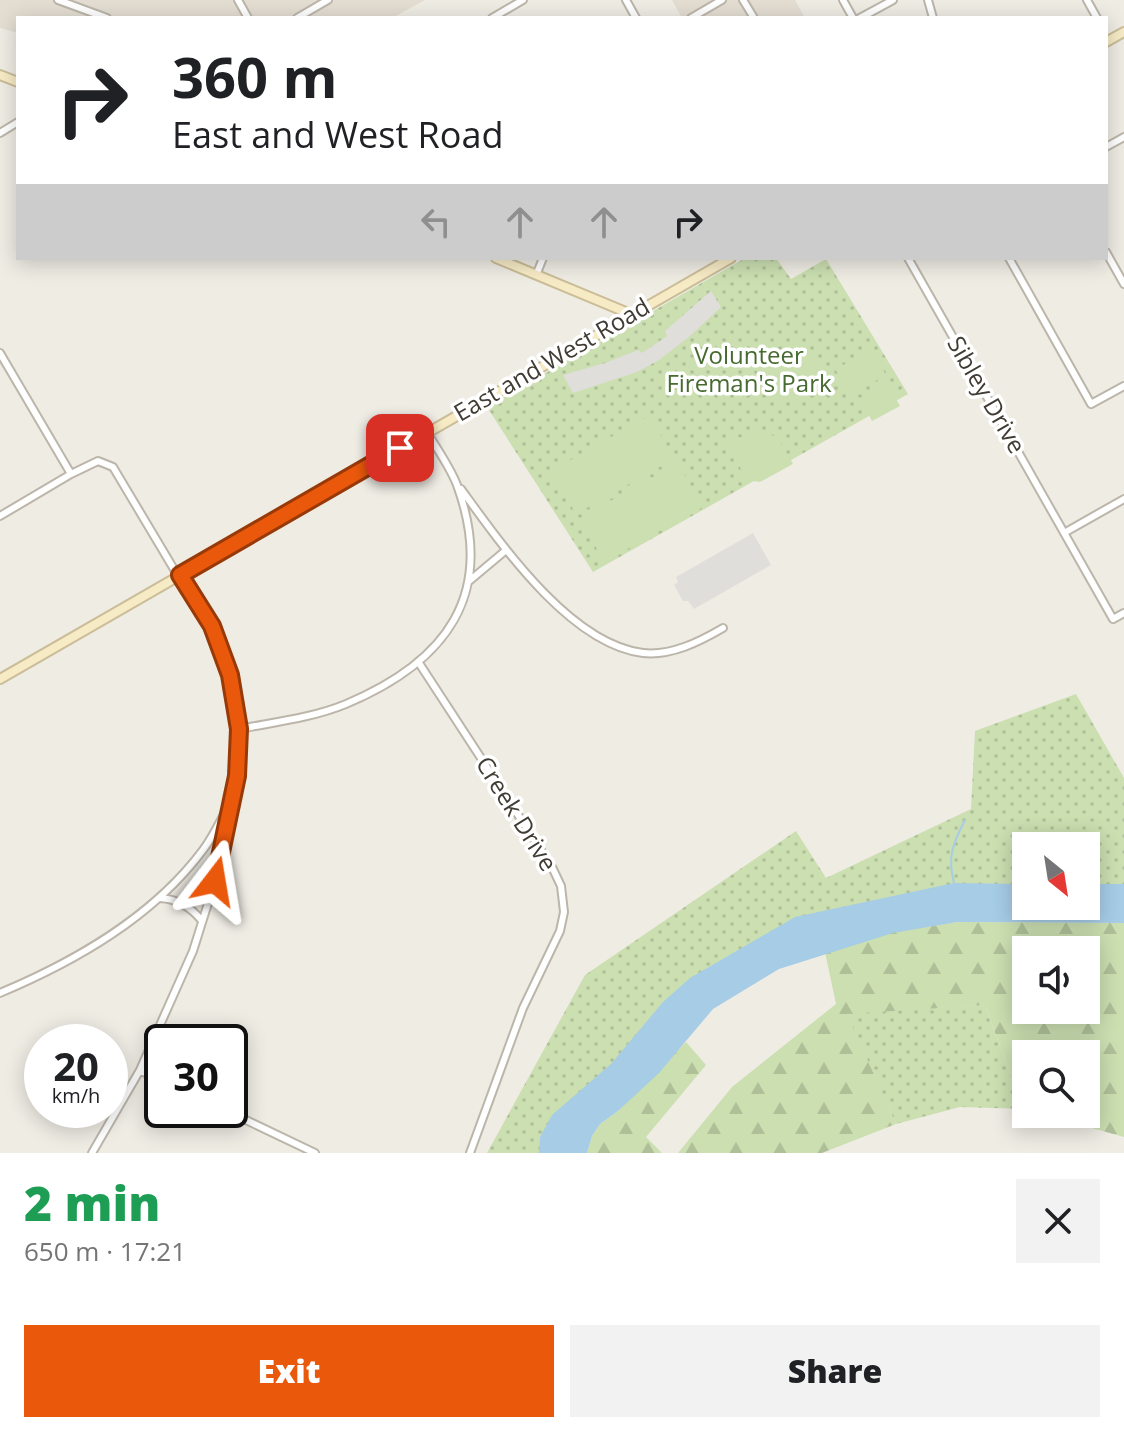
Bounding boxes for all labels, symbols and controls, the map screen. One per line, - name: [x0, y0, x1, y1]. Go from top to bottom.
- text: 360 m: [172, 38, 338, 114]
- icon: right: [40, 48, 144, 152]
- text: East and West Road: [172, 110, 504, 159]
- icon: left: [414, 200, 458, 244]
- icon: ahead: [498, 200, 542, 244]
- icon: ahead: [582, 200, 626, 244]
- icon: right: [666, 200, 710, 244]
- street label: East and West Road: [447, 289, 655, 428]
- street label: Sibley Drive: [940, 330, 1034, 459]
- park label: Volunteer Fireman's Park: [666, 338, 832, 399]
- pin: [366, 414, 434, 482]
- icon: arrive: [378, 426, 422, 470]
- street label: Creek Drive: [469, 750, 566, 877]
- north arrow: [1012, 832, 1100, 920]
- map controls: [1012, 832, 1100, 1128]
- position arrow: [173, 839, 257, 923]
- button: sound: [1012, 936, 1100, 1024]
- speed limit sign: 30: [144, 1024, 248, 1128]
- text: 20: [53, 1038, 99, 1093]
- button: search: [1012, 1040, 1100, 1128]
- text: km/h: [52, 1082, 100, 1109]
- text: 2 min: [24, 1170, 160, 1235]
- button: close: [1016, 1179, 1100, 1263]
- text: 650 m · 17:21: [24, 1233, 186, 1269]
- button: Exit: [24, 1325, 554, 1417]
- button: Share: [570, 1325, 1100, 1417]

